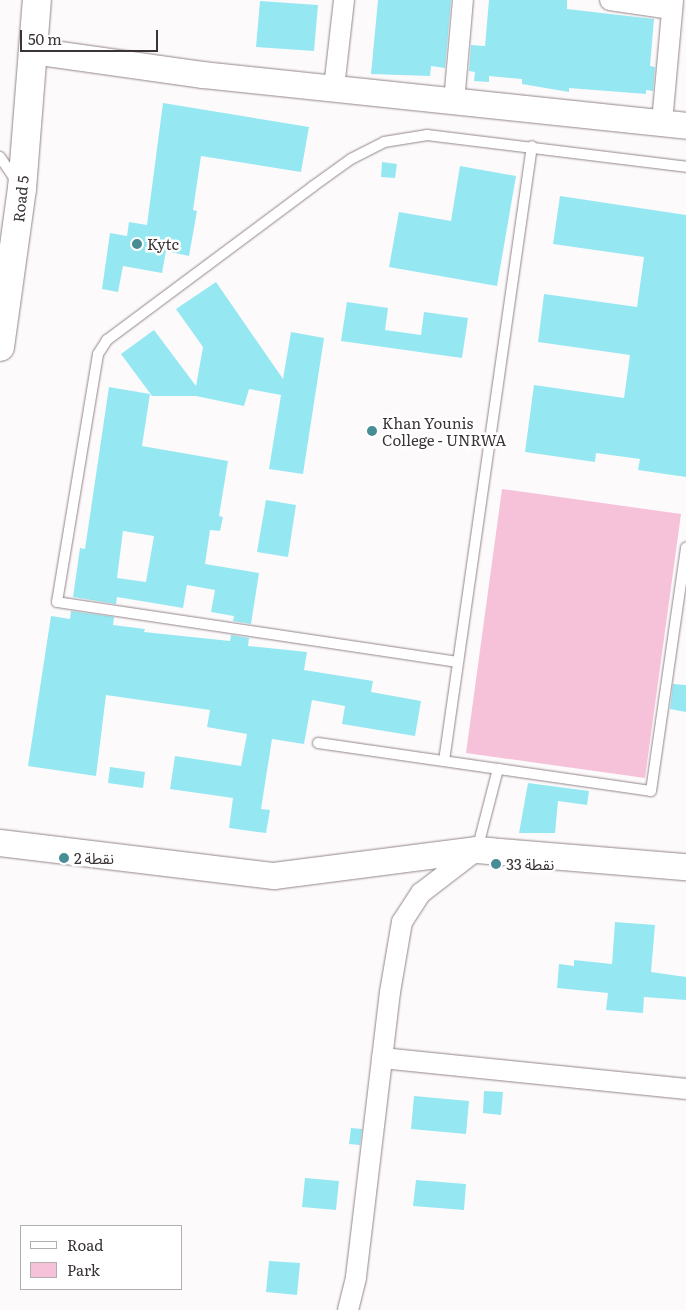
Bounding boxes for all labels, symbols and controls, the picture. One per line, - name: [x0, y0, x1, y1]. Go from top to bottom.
- scale bar: [22, 20, 160, 52]
- text: 50 m: [28, 27, 62, 50]
- street label: Road 5: [9, 175, 31, 223]
- place label: Kytc: [147, 235, 179, 253]
- marker: Kytc: [131, 238, 143, 250]
- place label: Khan Younis College - UNRWA: [382, 413, 506, 448]
- marker: Khan Younis College - UNRWA: [366, 425, 378, 437]
- place label: نقطة 2: [74, 849, 114, 867]
- marker: نقطة 2: [58, 852, 70, 864]
- place label: نقطة 33: [506, 855, 554, 873]
- marker: نقطة 33: [490, 858, 502, 870]
- legend: [20, 1225, 182, 1290]
- text: Road: [67, 1233, 103, 1256]
- text: Park: [67, 1258, 100, 1281]

